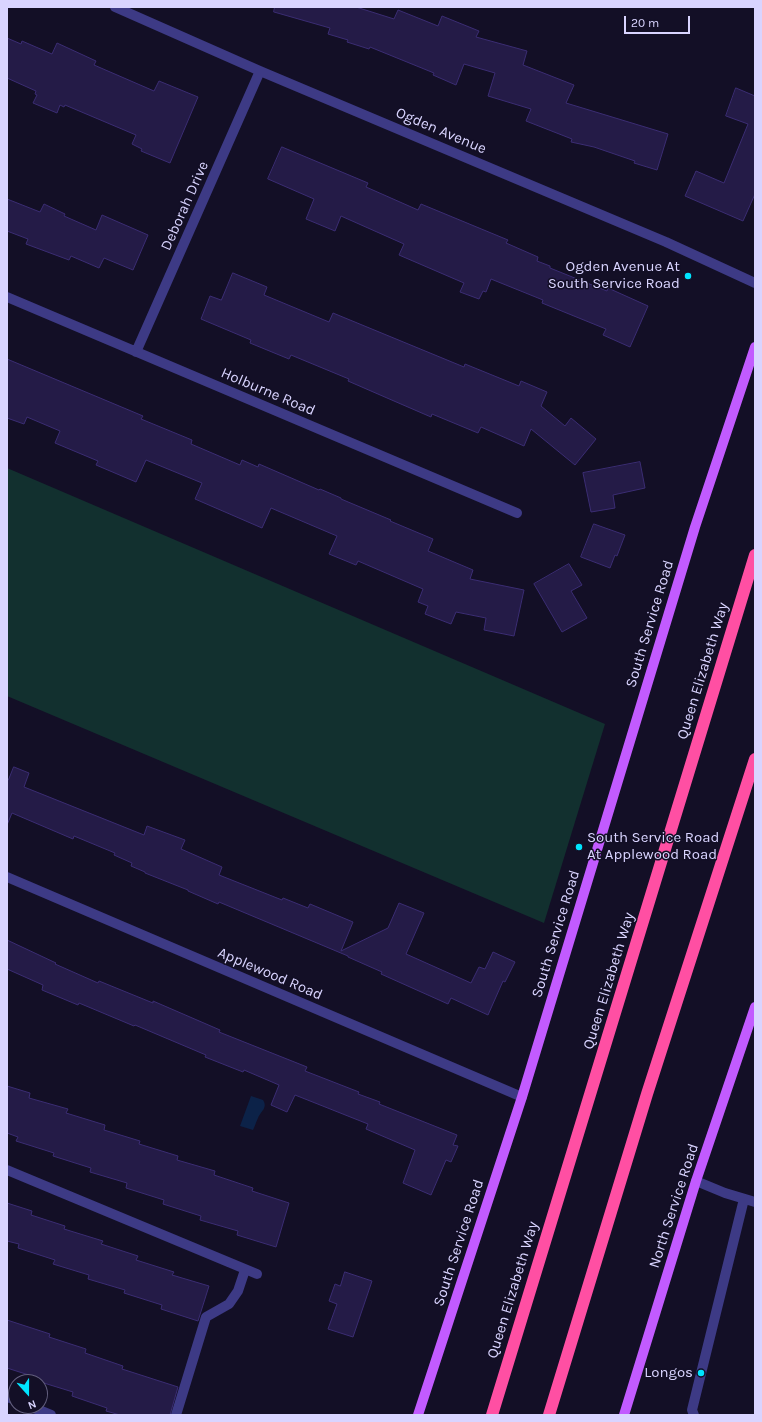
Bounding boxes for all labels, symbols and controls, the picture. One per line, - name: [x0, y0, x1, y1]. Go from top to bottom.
- scale bar: [626, 8, 692, 34]
- text: 20 m: [631, 16, 659, 30]
- street label: Ogden Avenue: [393, 104, 489, 158]
- street label: Deborah Drive: [157, 158, 213, 254]
- place label: Ogden Avenue At South Service Road: [548, 258, 680, 293]
- marker: Ogden Avenue At South Service Road: [683, 271, 693, 281]
- street label: Holburne Road: [218, 364, 318, 420]
- street label: South Service Road: [622, 558, 678, 690]
- street label: Queen Elizabeth Way: [674, 600, 732, 742]
- place label: South Service Road At Applewood Road: [587, 829, 719, 864]
- marker: South Service Road At Applewood Road: [574, 842, 584, 852]
- street label: South Service Road: [528, 868, 584, 1000]
- street label: Queen Elizabeth Way: [580, 910, 638, 1052]
- street label: Applewood Road: [215, 944, 325, 1004]
- street label: North Service Road: [645, 1141, 703, 1271]
- street label: South Service Road: [430, 1177, 488, 1309]
- street label: Queen Elizabeth Way: [484, 1219, 542, 1361]
- place label: Longos: [644, 1364, 693, 1382]
- marker: Longos: [696, 1368, 706, 1378]
- north arrow: [8, 1374, 48, 1414]
- text: N: [26, 1397, 38, 1412]

